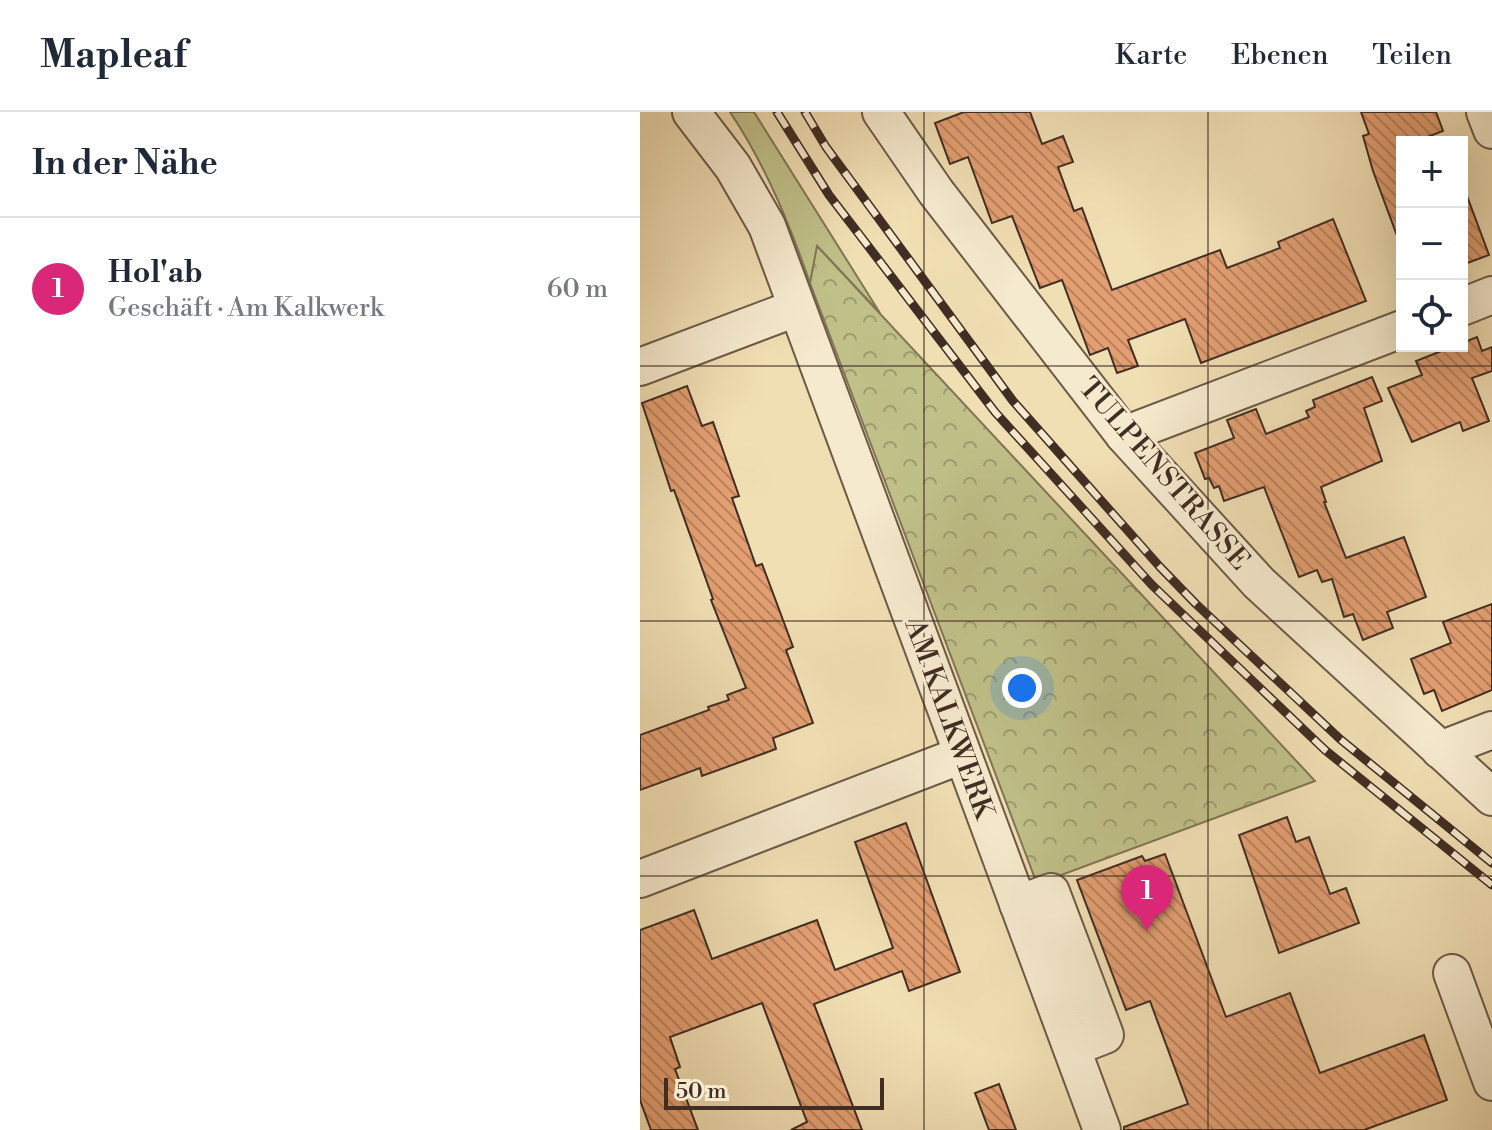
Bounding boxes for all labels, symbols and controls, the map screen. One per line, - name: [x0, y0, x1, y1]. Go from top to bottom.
- text: Mapleaf: [40, 32, 187, 79]
- text: Karte: [1115, 38, 1187, 73]
- text: Ebenen: [1231, 38, 1328, 73]
- text: Teilen: [1372, 38, 1452, 73]
- map controls: [1396, 136, 1468, 352]
- button: +: [1396, 136, 1468, 208]
- text: In der Nähe: [32, 143, 218, 185]
- button: −: [1396, 208, 1468, 280]
- text: Hol'ab: [108, 254, 203, 292]
- text: 1: [52, 273, 64, 305]
- text: 60 m: [547, 273, 608, 305]
- button: locate: [1396, 280, 1468, 352]
- text: Geschäft · Am Kalkwerk: [108, 292, 384, 324]
- street label: TULPENSTRASSE: [1071, 371, 1257, 577]
- street label: AM KALKWERK: [896, 613, 1002, 825]
- your location: [1002, 668, 1042, 708]
- pin: 1: [1121, 865, 1173, 931]
- scale bar: [664, 1074, 884, 1110]
- text: 50 m: [676, 1078, 727, 1105]

